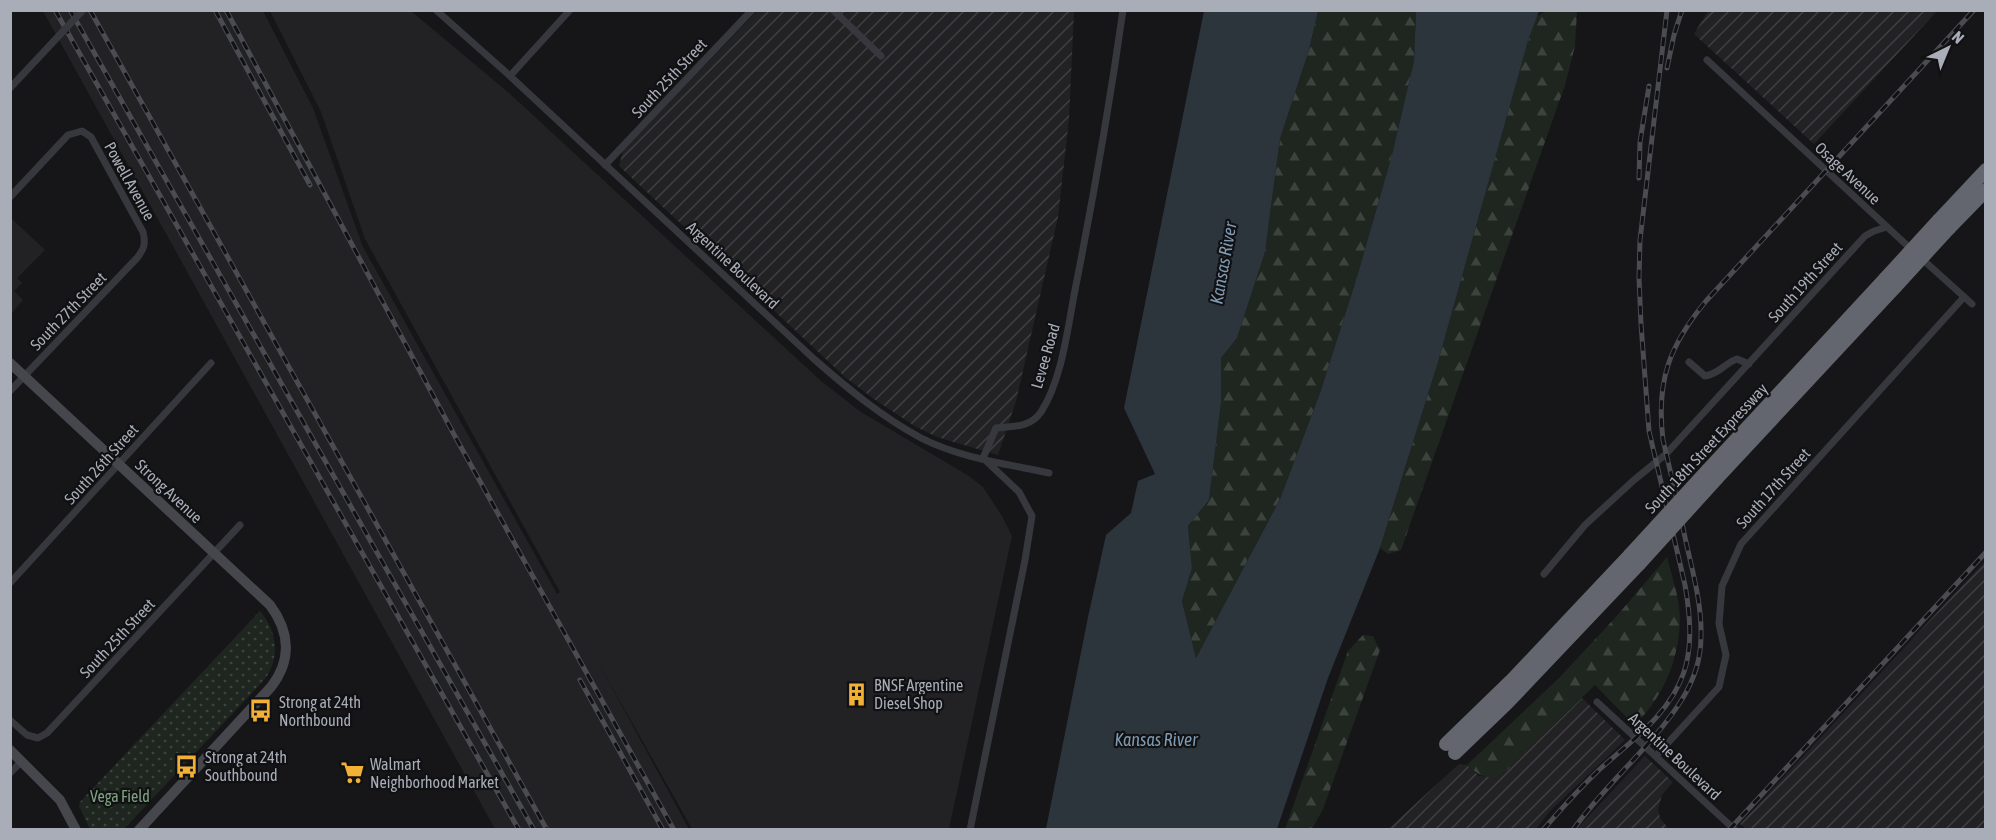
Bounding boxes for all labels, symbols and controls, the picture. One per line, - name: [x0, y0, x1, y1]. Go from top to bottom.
- north arrow: [1918, 18, 1978, 78]
- text: N: [1949, 27, 1968, 47]
- street label: South 25th Street: [628, 35, 710, 121]
- street label: Osage Avenue: [1811, 138, 1884, 209]
- street label: Powell Avenue: [101, 139, 159, 223]
- street label: Argentine Boulevard: [683, 218, 783, 313]
- water label: Kansas River: [1205, 220, 1241, 306]
- street label: South 19th Street: [1764, 238, 1846, 326]
- street label: South 27th Street: [26, 268, 110, 354]
- street label: Levee Road: [1027, 321, 1063, 391]
- street label: South 18th Street Expressway: [1641, 379, 1772, 517]
- street label: South 26th Street: [60, 420, 142, 508]
- street label: South 17th Street: [1732, 444, 1814, 532]
- street label: Strong Avenue: [131, 456, 206, 527]
- street label: South 25th Street: [76, 595, 158, 681]
- place label: BNSF Argentine Diesel Shop: [874, 676, 963, 713]
- building icon: BNSF Argentine Diesel Shop: [843, 681, 869, 707]
- place label: Strong at 24th Northbound: [279, 693, 361, 729]
- bus stop icon: Strong at 24th Northbound: [248, 698, 274, 724]
- street label: Argentine Boulevard: [1625, 709, 1725, 804]
- water label: Kansas River: [1115, 729, 1198, 750]
- place label: Strong at 24th Southbound: [205, 748, 287, 784]
- bus stop icon: Strong at 24th Southbound: [174, 753, 200, 779]
- place label: Walmart Neighborhood Market: [370, 755, 499, 792]
- supermarket icon: Walmart Neighborhood Market: [339, 760, 365, 786]
- park label: Vega Field: [90, 787, 150, 806]

